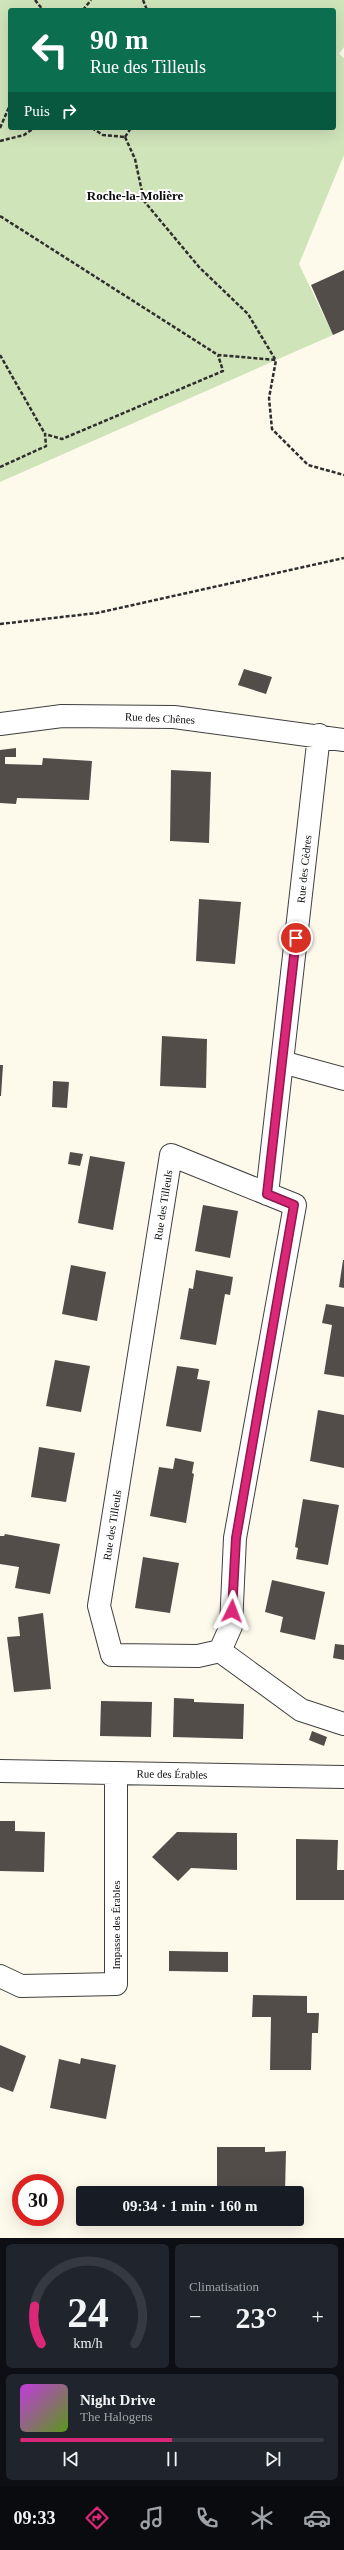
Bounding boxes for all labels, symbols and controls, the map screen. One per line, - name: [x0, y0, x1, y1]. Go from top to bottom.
- icon: left: [24, 24, 76, 76]
- text: 90 m: [90, 24, 148, 55]
- text: Rue des Tilleuls: [90, 57, 206, 77]
- icon: right: [58, 100, 80, 122]
- text: Puis: [24, 103, 50, 119]
- district label: Roche-la-Molière: [87, 188, 183, 203]
- street label: Rue des Chênes: [125, 710, 195, 726]
- street label: Rue des Cèdres: [294, 834, 314, 904]
- pin: [279, 921, 313, 955]
- icon: arrive: [285, 927, 307, 949]
- street label: Rue des Tilleuls: [152, 1169, 174, 1241]
- street label: Rue des Tilleuls: [101, 1489, 123, 1561]
- position arrow: [211, 1590, 253, 1632]
- street label: Rue des Érables: [136, 1767, 208, 1781]
- street label: Impasse des Érables: [110, 1880, 122, 1970]
- speed limit sign: 30: [12, 2174, 64, 2226]
- text: 09:34 · 1 min · 160 m: [123, 2198, 258, 2214]
- text: Climatisation: [189, 2279, 259, 2294]
- text: 24: [67, 2290, 109, 2336]
- text: 23°: [236, 2301, 278, 2334]
- text: −: [189, 2304, 201, 2329]
- text: +: [312, 2304, 324, 2329]
- text: km/h: [73, 2335, 102, 2351]
- text: Night Drive: [80, 2392, 155, 2408]
- text: The Halogens: [80, 2409, 153, 2424]
- icon: previous: [60, 2448, 82, 2470]
- icon: pause: [161, 2448, 183, 2470]
- icon: next: [262, 2448, 284, 2470]
- icon: directions: [83, 2504, 111, 2532]
- icon: music: [138, 2504, 166, 2532]
- icon: phone: [193, 2504, 221, 2532]
- icon: climate: [248, 2504, 276, 2532]
- icon: car: [303, 2504, 331, 2532]
- text: 09:33: [14, 2508, 56, 2528]

